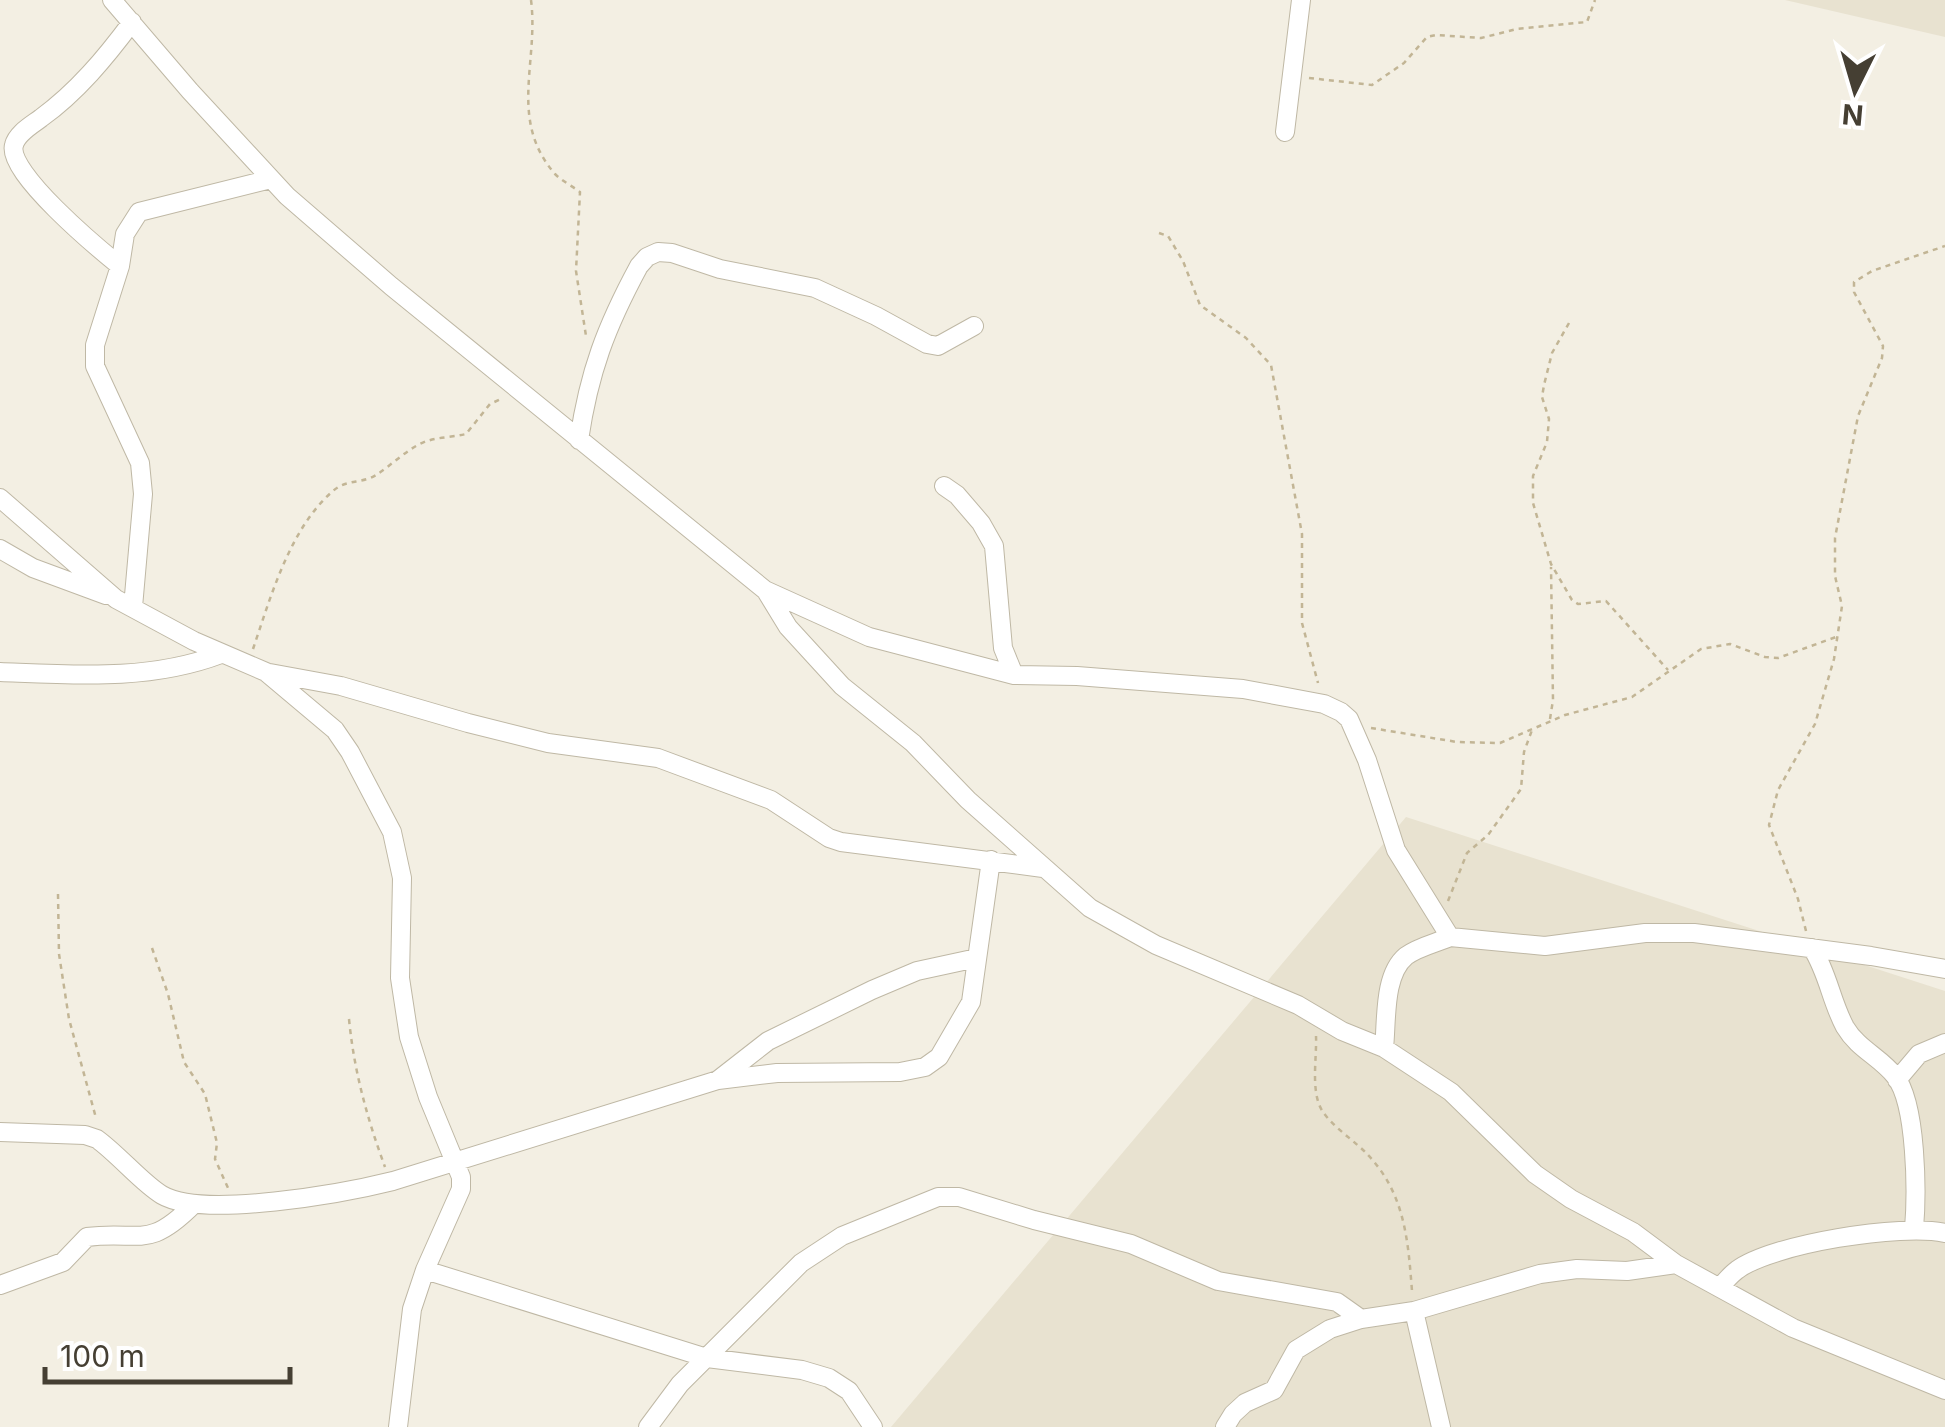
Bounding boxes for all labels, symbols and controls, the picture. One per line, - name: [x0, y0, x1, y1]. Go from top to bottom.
- north arrow: [1805, 40, 1905, 140]
- text: N: [1841, 97, 1865, 133]
- scale bar: [45, 1322, 290, 1384]
- text: 100 m: [60, 1338, 145, 1374]

